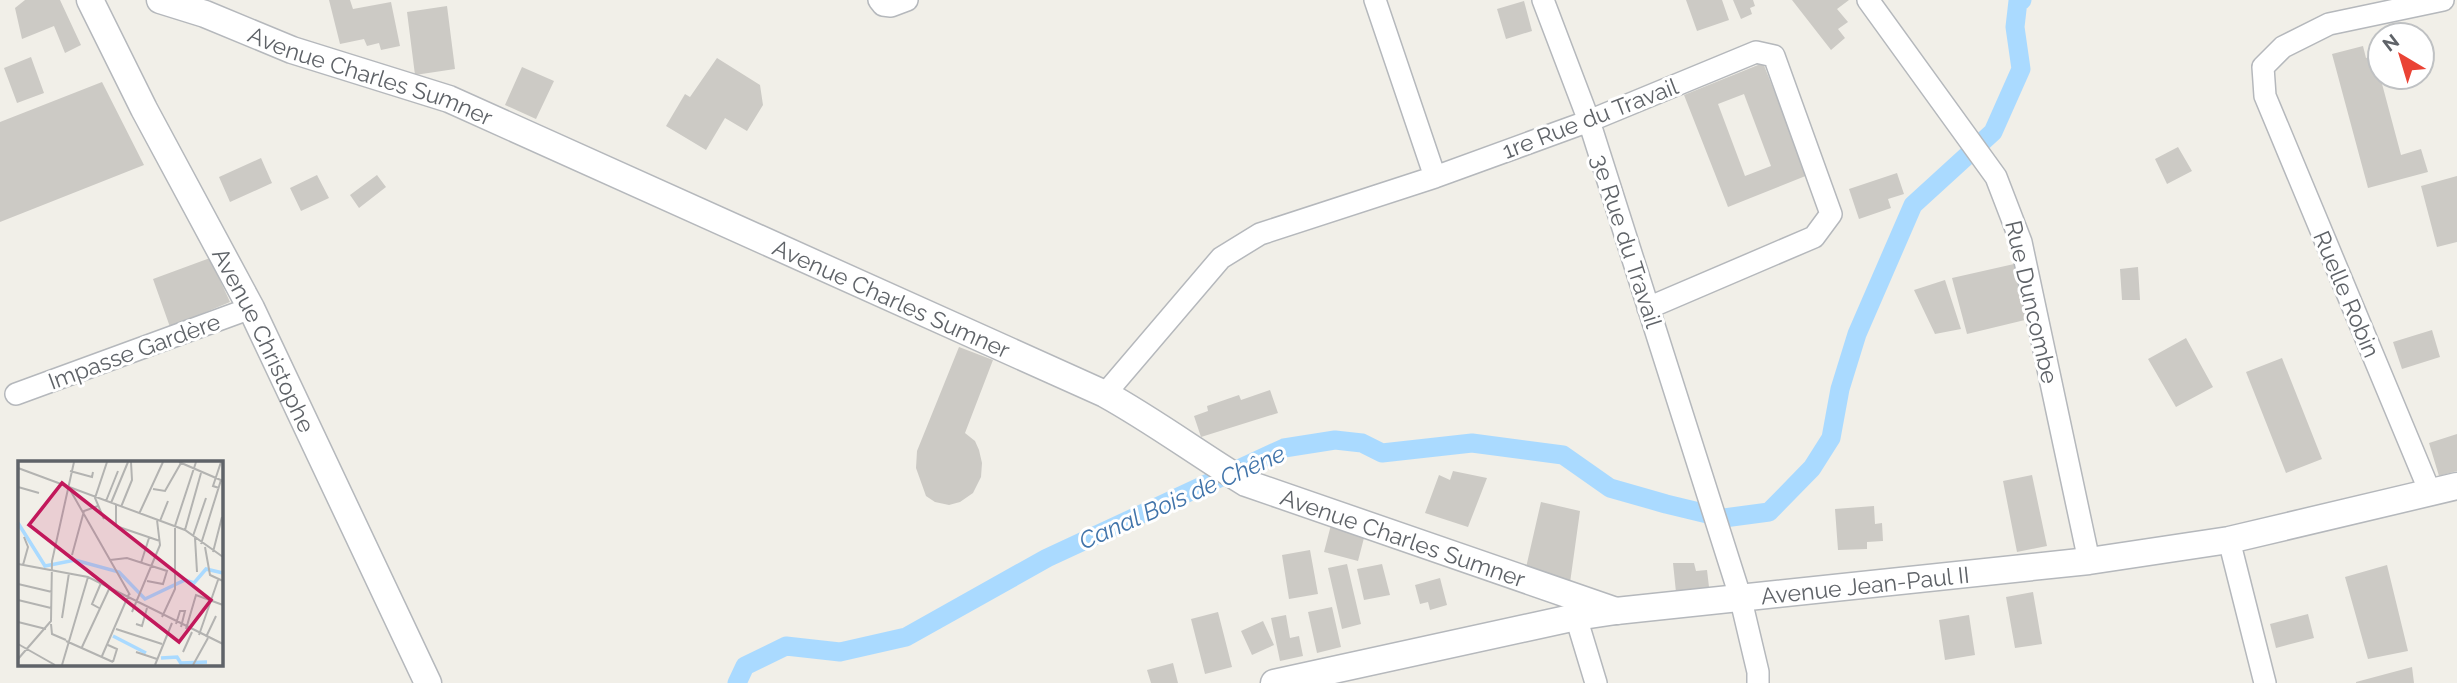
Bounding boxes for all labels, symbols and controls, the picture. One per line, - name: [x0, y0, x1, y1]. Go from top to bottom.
- street label: Avenue Charles Sumner: [245, 20, 497, 130]
- north arrow: [2366, 21, 2436, 91]
- text: N: [2378, 29, 2403, 56]
- street label: 1re Rue du Travail: [1498, 72, 1682, 164]
- street label: 3e Rue du Travail: [1586, 151, 1668, 332]
- street label: Rue Duncombe: [2000, 218, 2064, 386]
- street label: Ruelle Robin: [2308, 227, 2386, 361]
- street label: Avenue Charles Sumner: [769, 233, 1014, 363]
- street label: Avenue Christophe: [207, 243, 321, 436]
- street label: Impasse Gardère: [44, 307, 224, 395]
- water label: Canal Bois de Chêne: [1075, 438, 1290, 555]
- inset map: [18, 461, 222, 666]
- street label: Avenue Charles Sumner: [1277, 483, 1529, 592]
- street label: Avenue Jean-Paul II: [1760, 560, 1971, 609]

